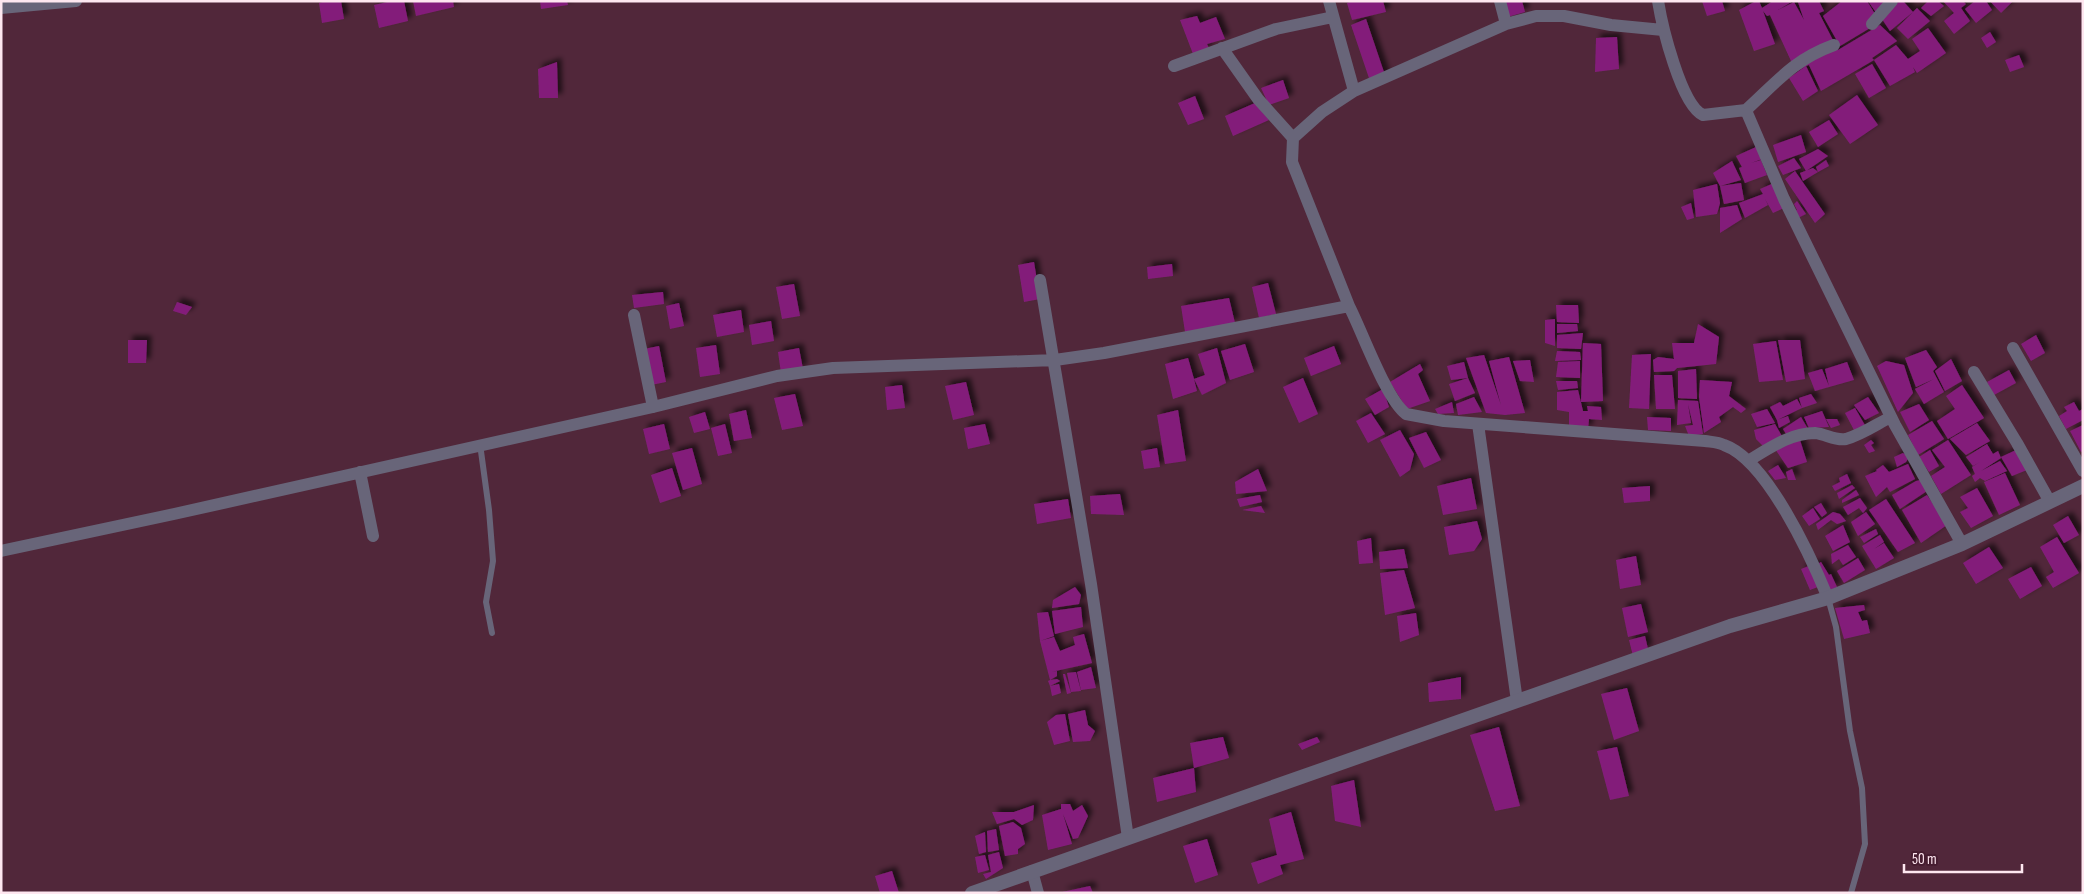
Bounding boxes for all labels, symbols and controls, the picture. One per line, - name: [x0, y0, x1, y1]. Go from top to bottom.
- scale bar: [1904, 842, 2022, 874]
- text: 50 m: [1912, 850, 1937, 869]

